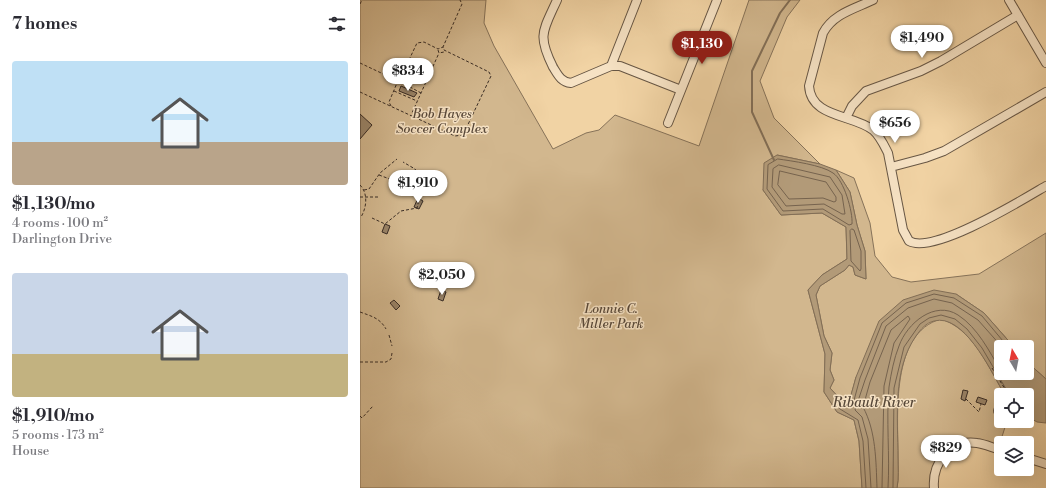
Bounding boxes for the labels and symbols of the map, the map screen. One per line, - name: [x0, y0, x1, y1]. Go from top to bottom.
- pin: $1,490: [889, 25, 955, 59]
- pin: $1,130: [669, 31, 735, 65]
- pin: $834: [384, 58, 432, 92]
- park label: Bob Hayes Soccer Complex: [396, 106, 488, 137]
- pin: $656: [871, 110, 919, 144]
- pin: $1,910: [385, 170, 451, 204]
- pin: $2,050: [409, 262, 475, 296]
- park label: Lonnie C. Miller Park: [579, 301, 644, 332]
- north arrow: [994, 340, 1034, 380]
- water label: Ribault River: [832, 394, 916, 412]
- pin: $829: [922, 435, 970, 469]

